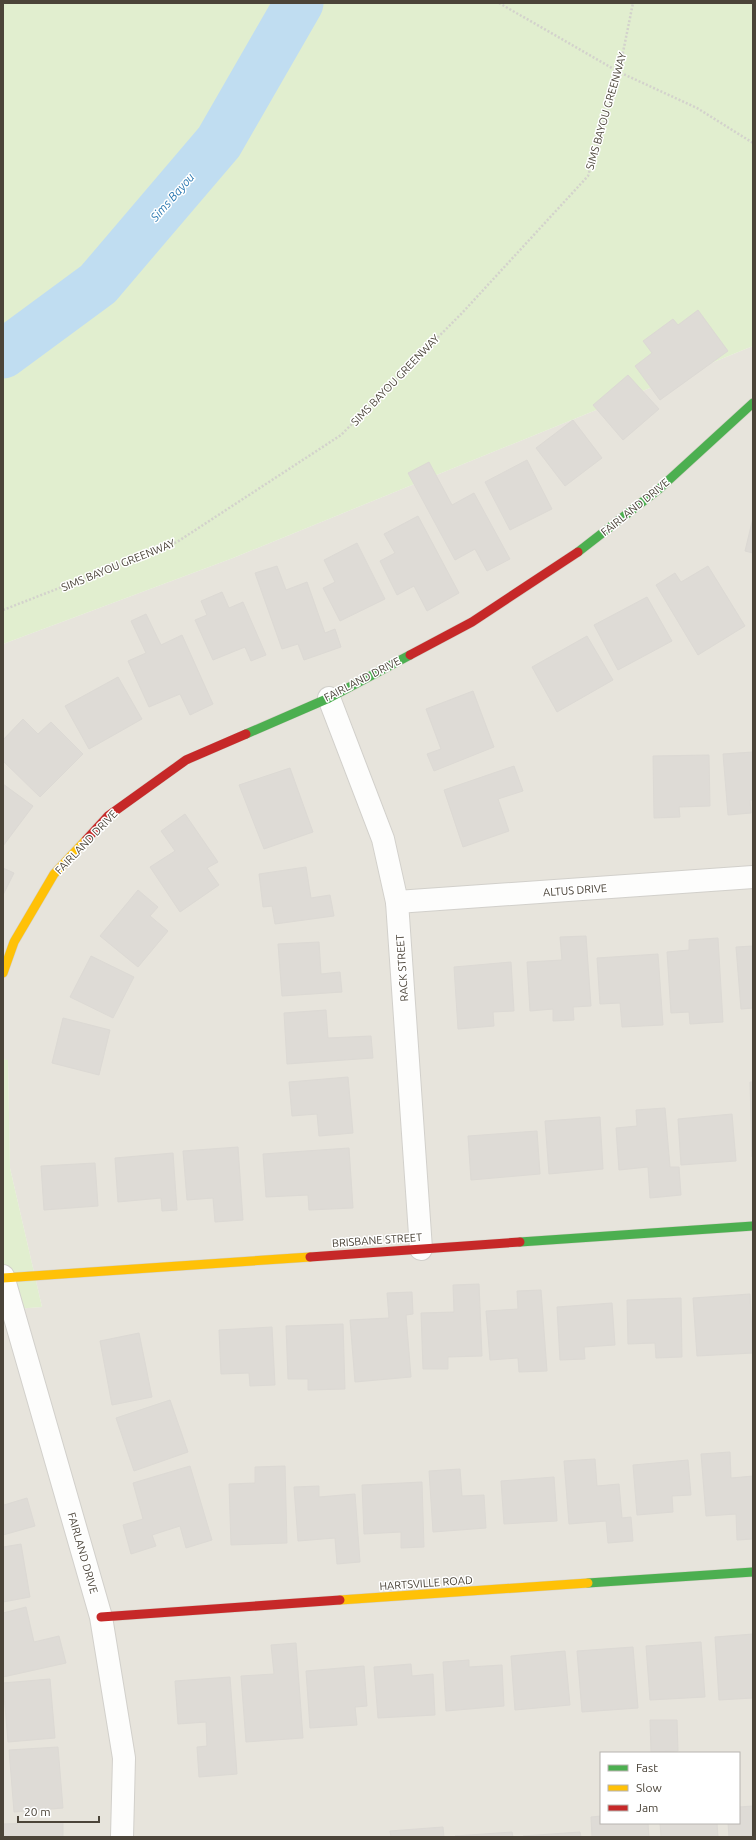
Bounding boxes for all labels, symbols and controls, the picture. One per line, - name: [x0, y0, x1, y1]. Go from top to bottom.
- street label: SIMS BAYOU GREENWAY: [583, 50, 629, 171]
- water label: Sims Bayou: [147, 170, 197, 224]
- street label: SIMS BAYOU GREENWAY: [348, 332, 442, 428]
- street label: FAIRLAND DRIVE: [599, 476, 671, 538]
- street label: SIMS BAYOU GREENWAY: [59, 536, 177, 593]
- street label: FAIRLAND DRIVE: [322, 655, 402, 703]
- street label: FAIRLAND DRIVE: [52, 808, 120, 876]
- street label: ALTUS DRIVE: [543, 882, 607, 898]
- street label: RACK STREET: [394, 934, 410, 1002]
- street label: BRISBANE STREET: [332, 1231, 422, 1249]
- street label: FAIRLAND DRIVE: [66, 1511, 100, 1595]
- street label: HARTSVILLE ROAD: [379, 1574, 473, 1592]
- legend: [600, 1752, 740, 1824]
- text: Fast: [636, 1761, 658, 1774]
- text: Slow: [636, 1781, 662, 1794]
- scale bar: [18, 1798, 99, 1824]
- text: Jam: [636, 1801, 658, 1814]
- text: 20 m: [24, 1805, 51, 1818]

